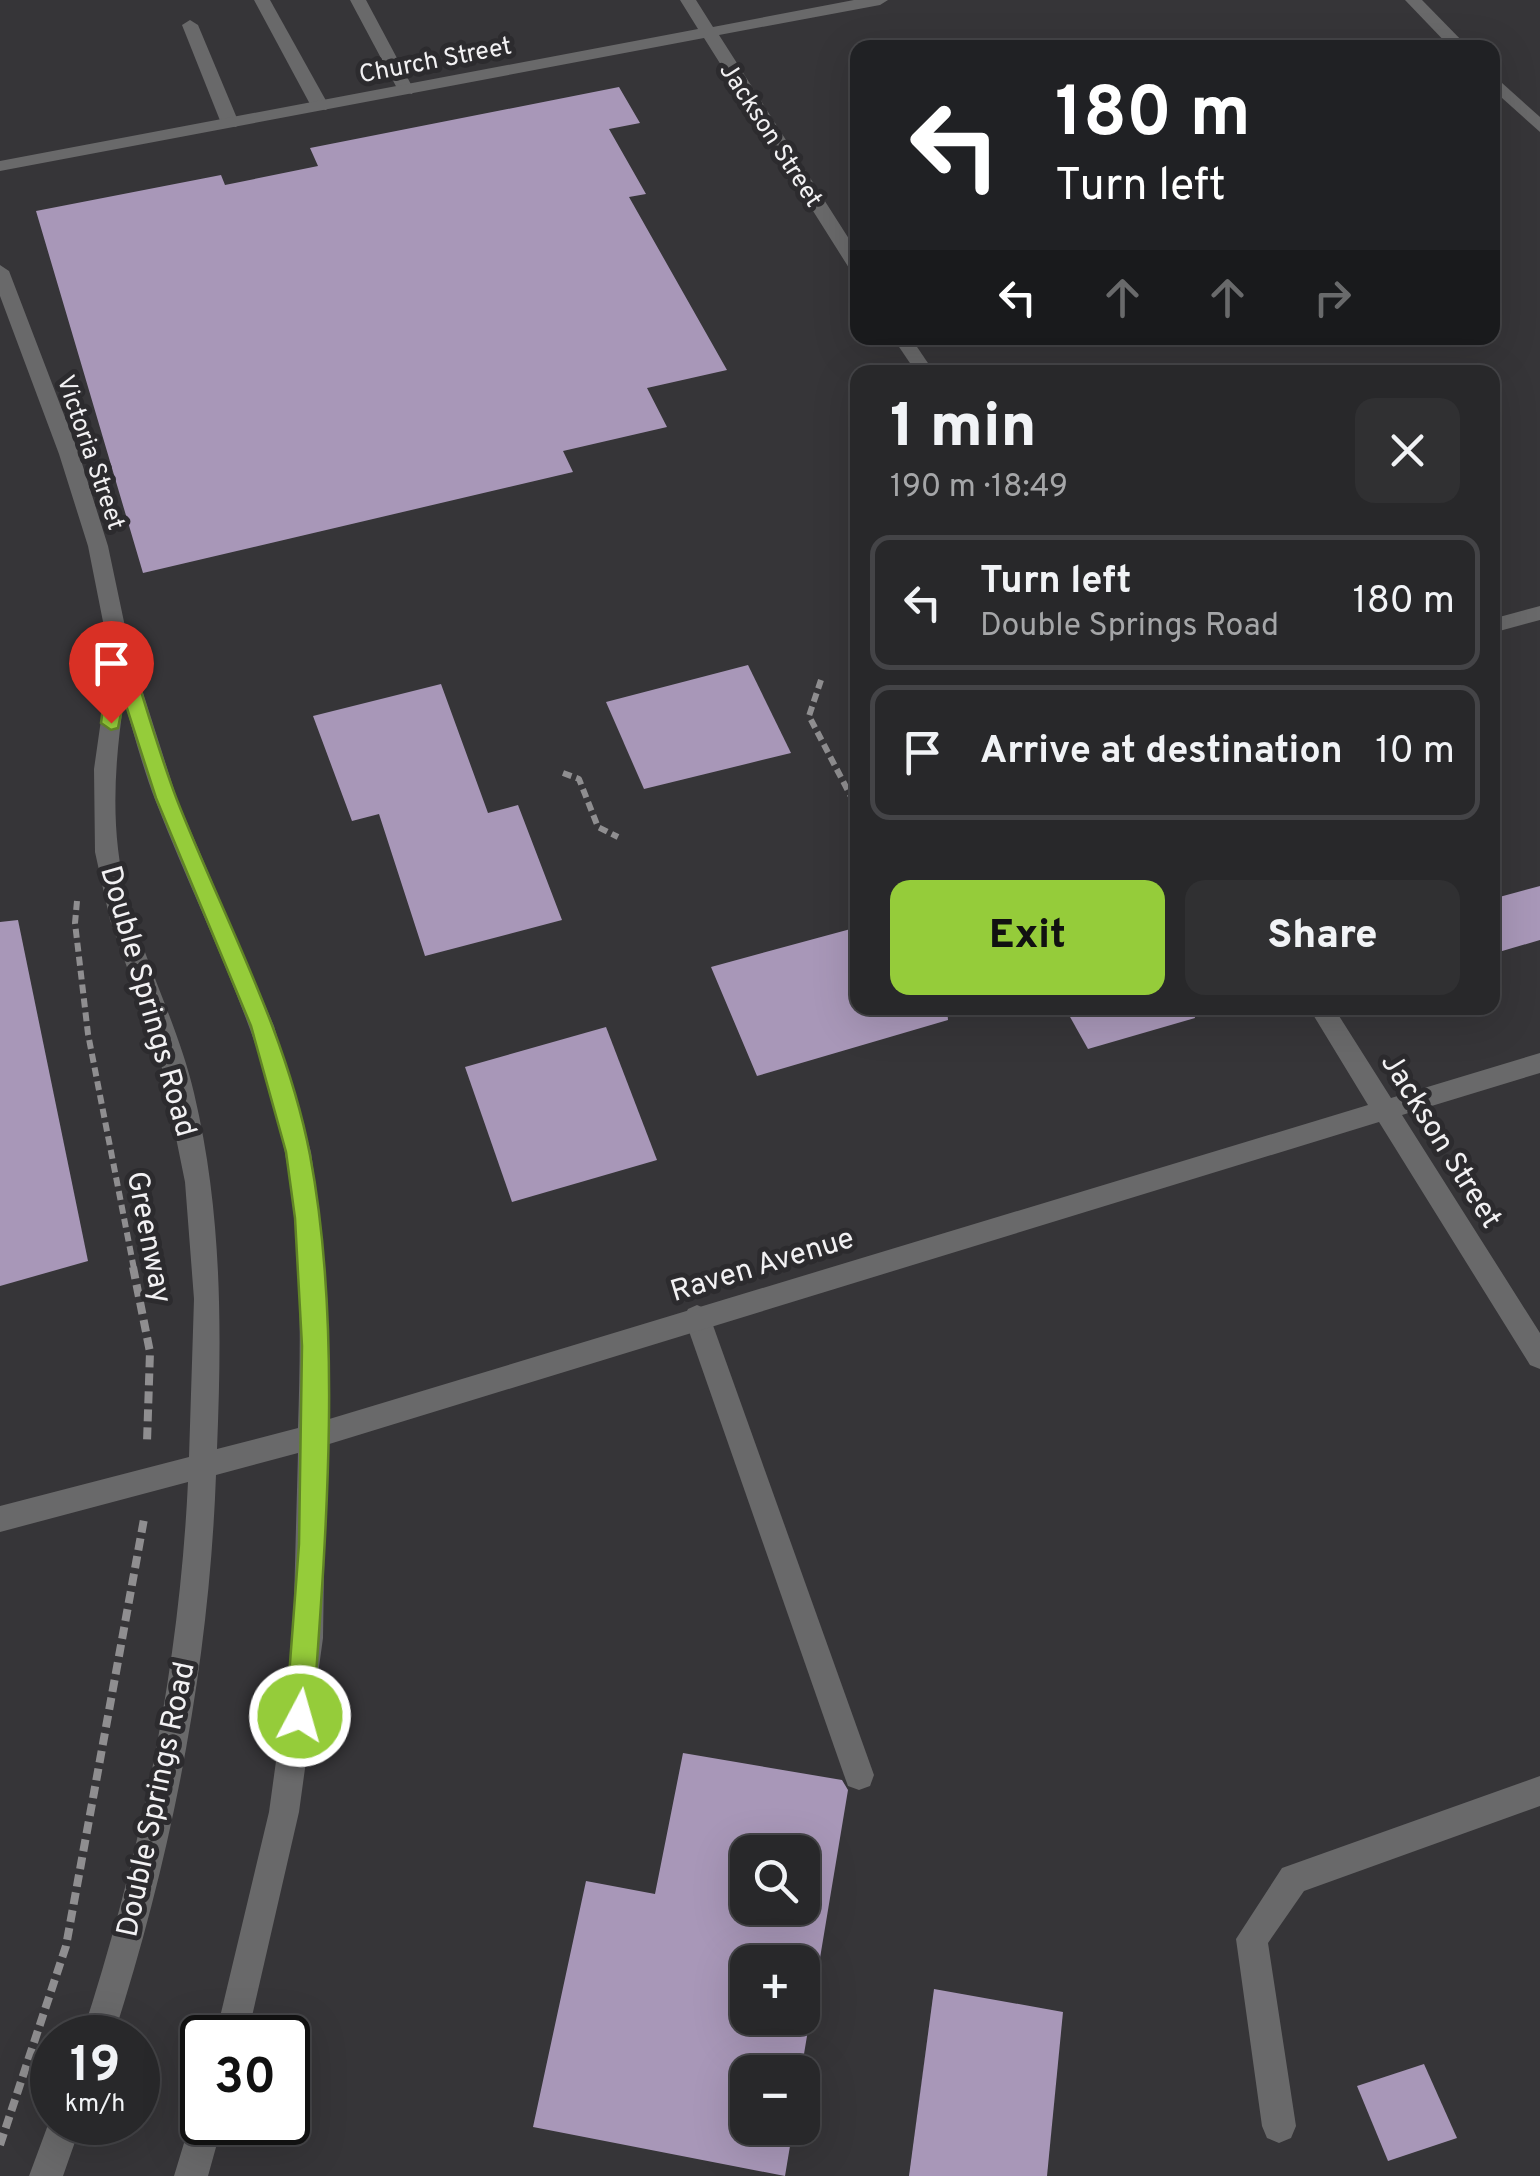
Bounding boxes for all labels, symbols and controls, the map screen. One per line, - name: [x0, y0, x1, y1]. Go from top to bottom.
- street label: Church Street: [356, 31, 515, 92]
- street label: Jackson Street: [711, 57, 828, 214]
- text: 180 m: [1055, 72, 1251, 161]
- icon: left: [890, 80, 1020, 210]
- text: Turn left: [1055, 159, 1226, 216]
- icon: left: [990, 270, 1045, 325]
- icon: ahead: [1095, 270, 1150, 325]
- icon: ahead: [1200, 270, 1255, 325]
- icon: right: [1305, 270, 1360, 325]
- street label: Victoria Street: [48, 371, 131, 535]
- text: 1 min: [890, 392, 1037, 468]
- button: close: [1355, 398, 1460, 503]
- text: 190 m · 18:49: [890, 468, 1068, 508]
- text: Turn left: [980, 558, 1132, 607]
- icon: left: [895, 575, 950, 630]
- text: 180 m: [1352, 578, 1455, 627]
- text: Double Springs Road: [980, 607, 1279, 647]
- pin: [69, 621, 154, 724]
- icon: arrive: [84, 636, 139, 691]
- icon: arrive: [895, 725, 950, 780]
- text: Arrive at destination: [980, 728, 1343, 777]
- text: 10 m: [1375, 728, 1455, 777]
- street label: Double Springs Road: [90, 862, 203, 1142]
- button: Exit: [890, 880, 1165, 995]
- button: Share: [1185, 880, 1460, 995]
- street label: Jackson Street: [1371, 1047, 1509, 1236]
- street label: Greenway: [117, 1168, 178, 1307]
- street label: Raven Avenue: [666, 1221, 859, 1312]
- street label: Double Springs Road: [110, 1659, 205, 1941]
- position arrow: [248, 1664, 352, 1768]
- map controls: [730, 1835, 820, 2145]
- button: search: [730, 1835, 820, 1925]
- button: +: [730, 1945, 820, 2035]
- speed limit sign: 30: [180, 2015, 310, 2145]
- text: 19: [70, 2036, 120, 2099]
- button: −: [730, 2055, 820, 2145]
- text: km/h: [65, 2089, 125, 2121]

